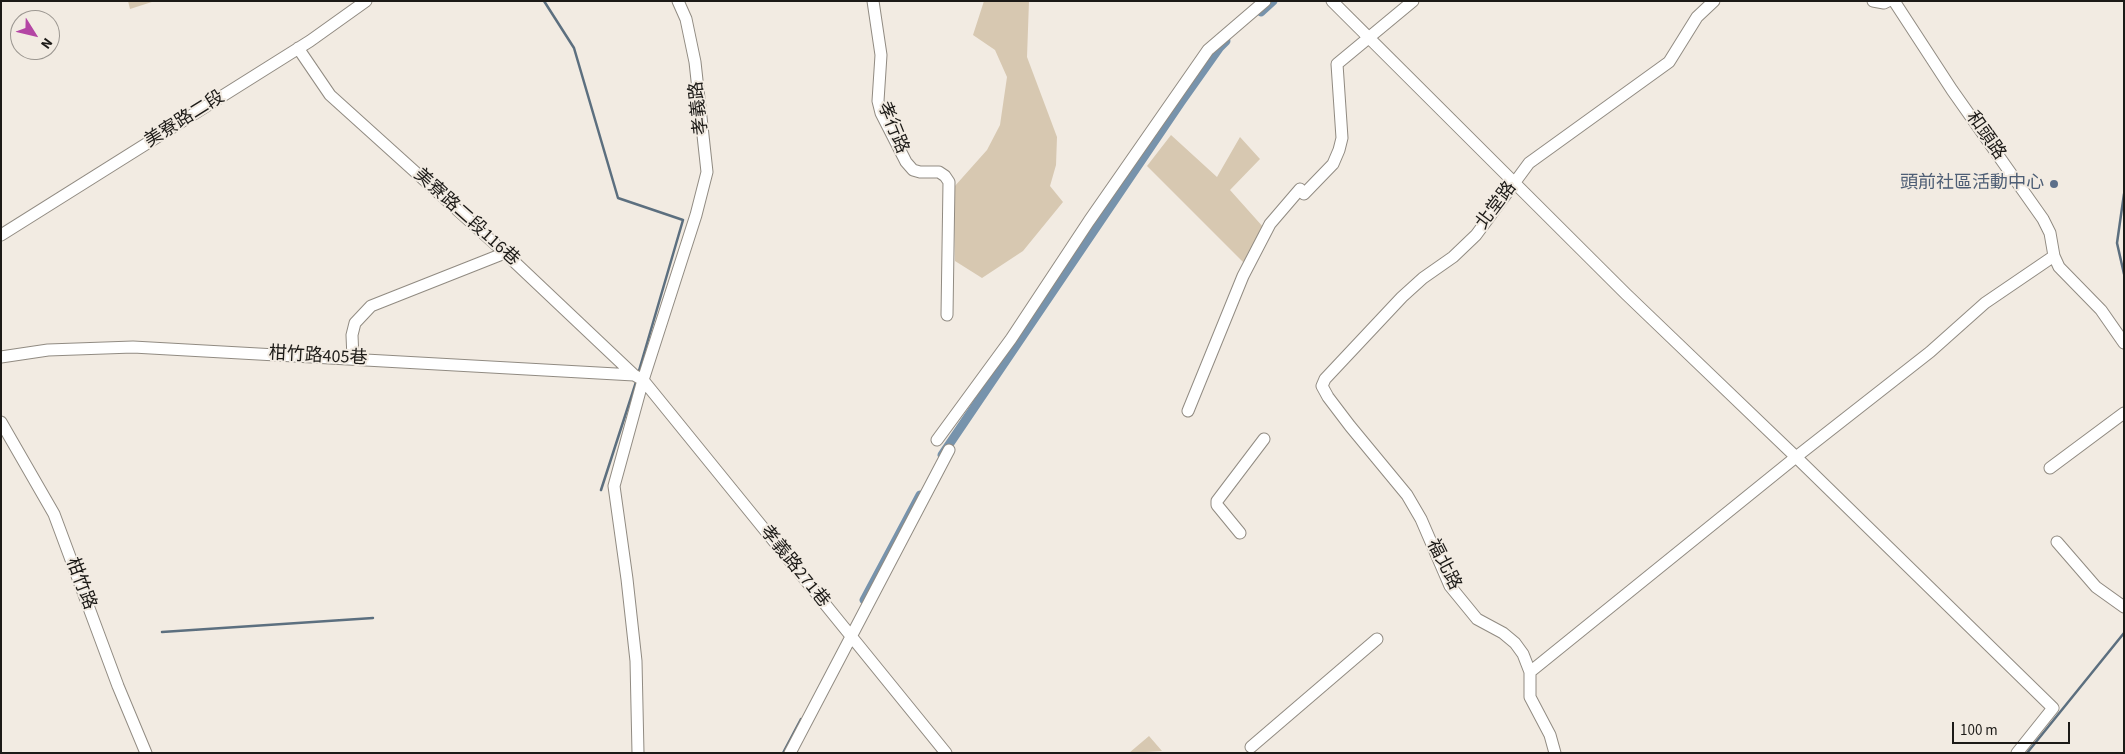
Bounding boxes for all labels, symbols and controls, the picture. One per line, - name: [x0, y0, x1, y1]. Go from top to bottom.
- north arrow: [10, 10, 60, 60]
- text: N: [35, 34, 57, 53]
- street label: 孝義路: [686, 80, 714, 136]
- street label: 美寮路二段: [141, 87, 229, 153]
- street label: 孝行路: [872, 99, 912, 157]
- street label: 和頭路: [1961, 108, 2009, 164]
- street label: 美寮路二段116巷: [409, 165, 523, 271]
- place label: 頭前社區活動中心: [1900, 173, 2044, 195]
- street label: 北堂路: [1472, 178, 1522, 234]
- marker: 頭前社區活動中心: [2048, 178, 2060, 190]
- street label: 柑竹路405巷: [268, 344, 368, 370]
- street label: 孝義路271巷: [755, 522, 833, 612]
- street label: 福北路: [1421, 536, 1465, 594]
- street label: 柑竹路: [60, 555, 100, 613]
- scale bar: [1955, 712, 2072, 744]
- text: 100 m: [1960, 720, 1998, 741]

